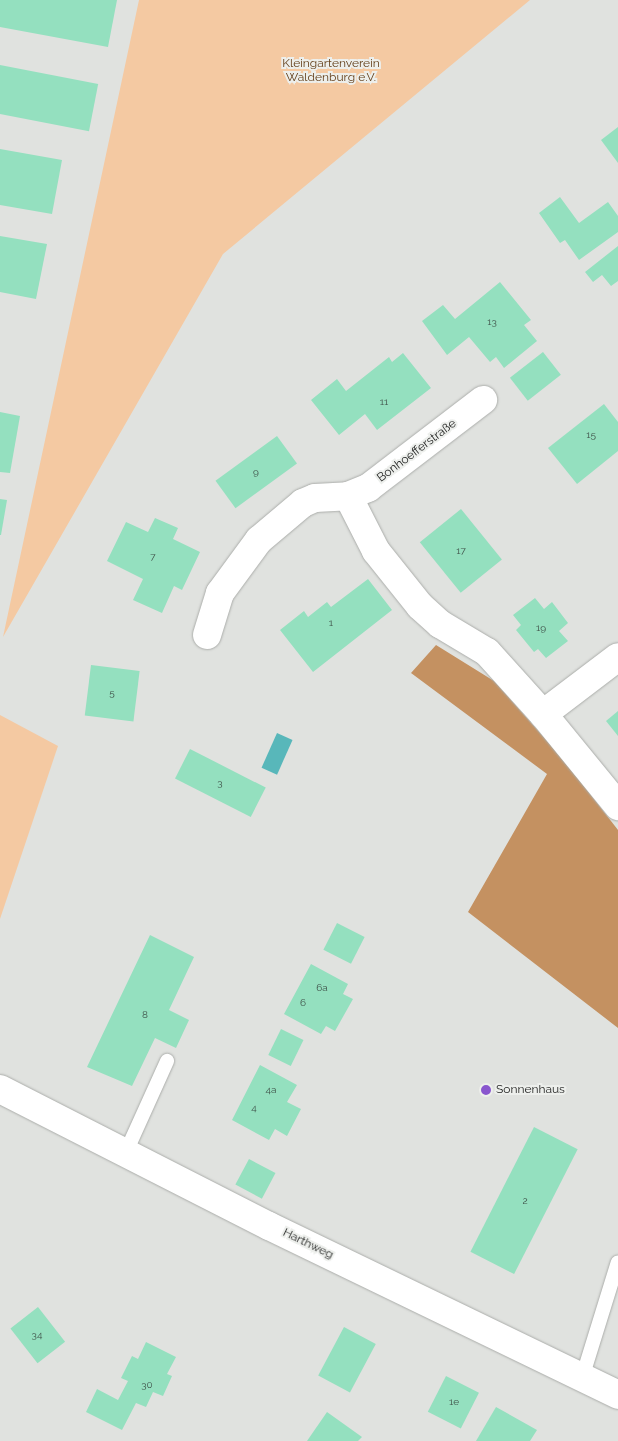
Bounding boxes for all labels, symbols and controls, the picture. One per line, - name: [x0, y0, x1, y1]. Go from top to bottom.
- park label: Kleingartenverein Waldenburg e.V.: [282, 57, 380, 85]
- house number: 13: [487, 316, 497, 328]
- house number: 11: [380, 396, 388, 408]
- street label: Bonhoefferstraße: [375, 417, 459, 485]
- house number: 15: [586, 429, 596, 441]
- house number: 9: [253, 466, 259, 478]
- house number: 17: [456, 545, 466, 557]
- house number: 7: [150, 551, 156, 563]
- house number: 1: [329, 617, 333, 629]
- house number: 19: [536, 622, 546, 634]
- house number: 5: [109, 687, 115, 699]
- house number: 3: [217, 777, 223, 789]
- house number: 6a: [316, 982, 328, 994]
- house number: 6: [300, 997, 306, 1009]
- house number: 8: [142, 1009, 148, 1021]
- place label: Sonnenhaus: [496, 1083, 565, 1097]
- house number: 4a: [266, 1084, 276, 1096]
- marker: Sonnenhaus: [480, 1084, 492, 1096]
- house number: 4: [251, 1102, 257, 1114]
- house number: 2: [522, 1195, 528, 1207]
- street label: Harthweg: [280, 1226, 336, 1262]
- house number: 34: [32, 1329, 42, 1341]
- house number: 30: [141, 1379, 153, 1391]
- house number: 1e: [449, 1396, 459, 1408]

